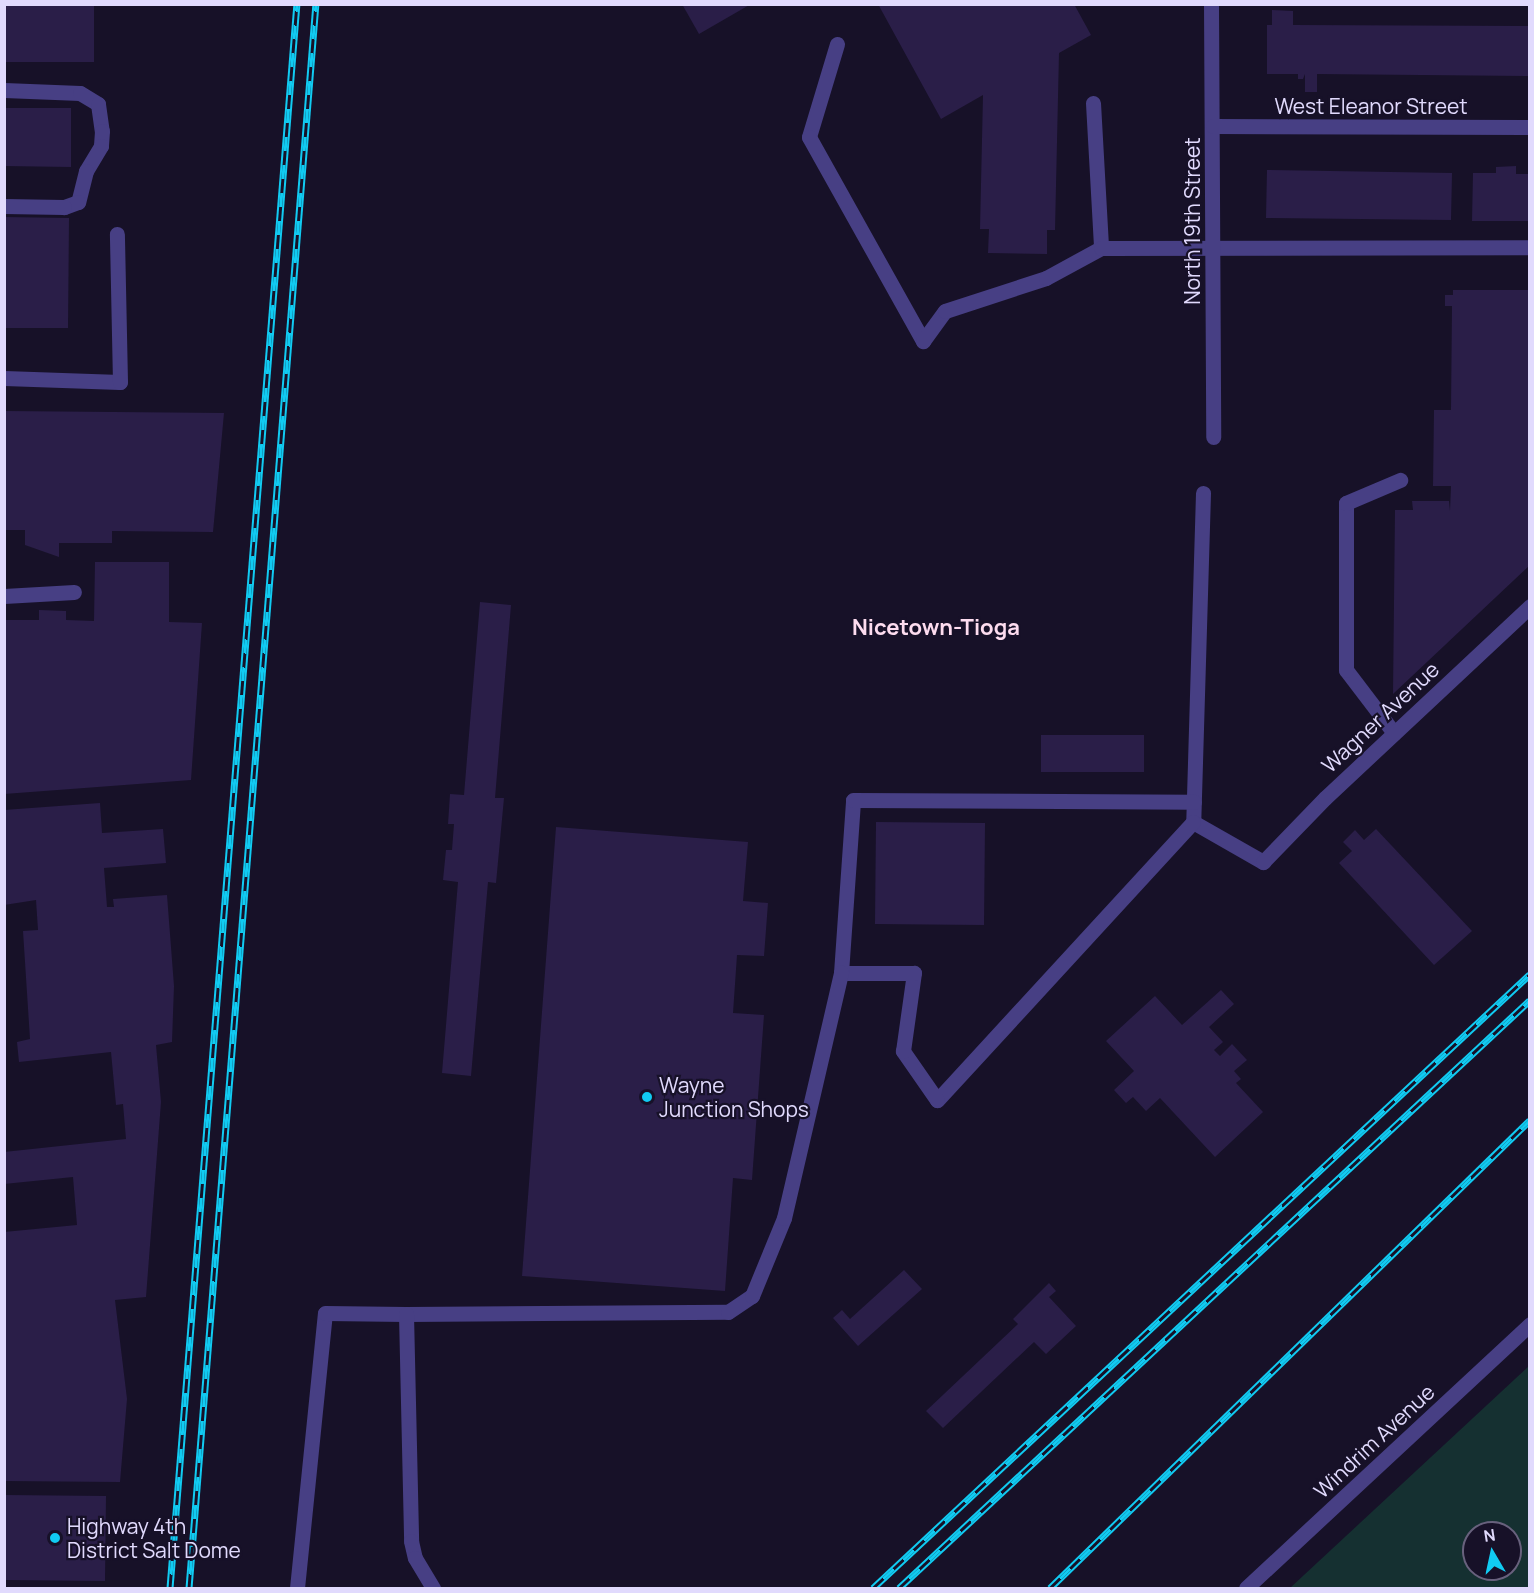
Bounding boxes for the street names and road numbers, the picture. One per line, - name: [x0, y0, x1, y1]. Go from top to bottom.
- street label: West Eleanor Street: [1274, 93, 1468, 119]
- street label: North 19th Street: [1179, 137, 1205, 305]
- street label: Wagner Avenue: [1316, 656, 1444, 778]
- street label: Windrim Avenue: [1309, 1379, 1439, 1503]

